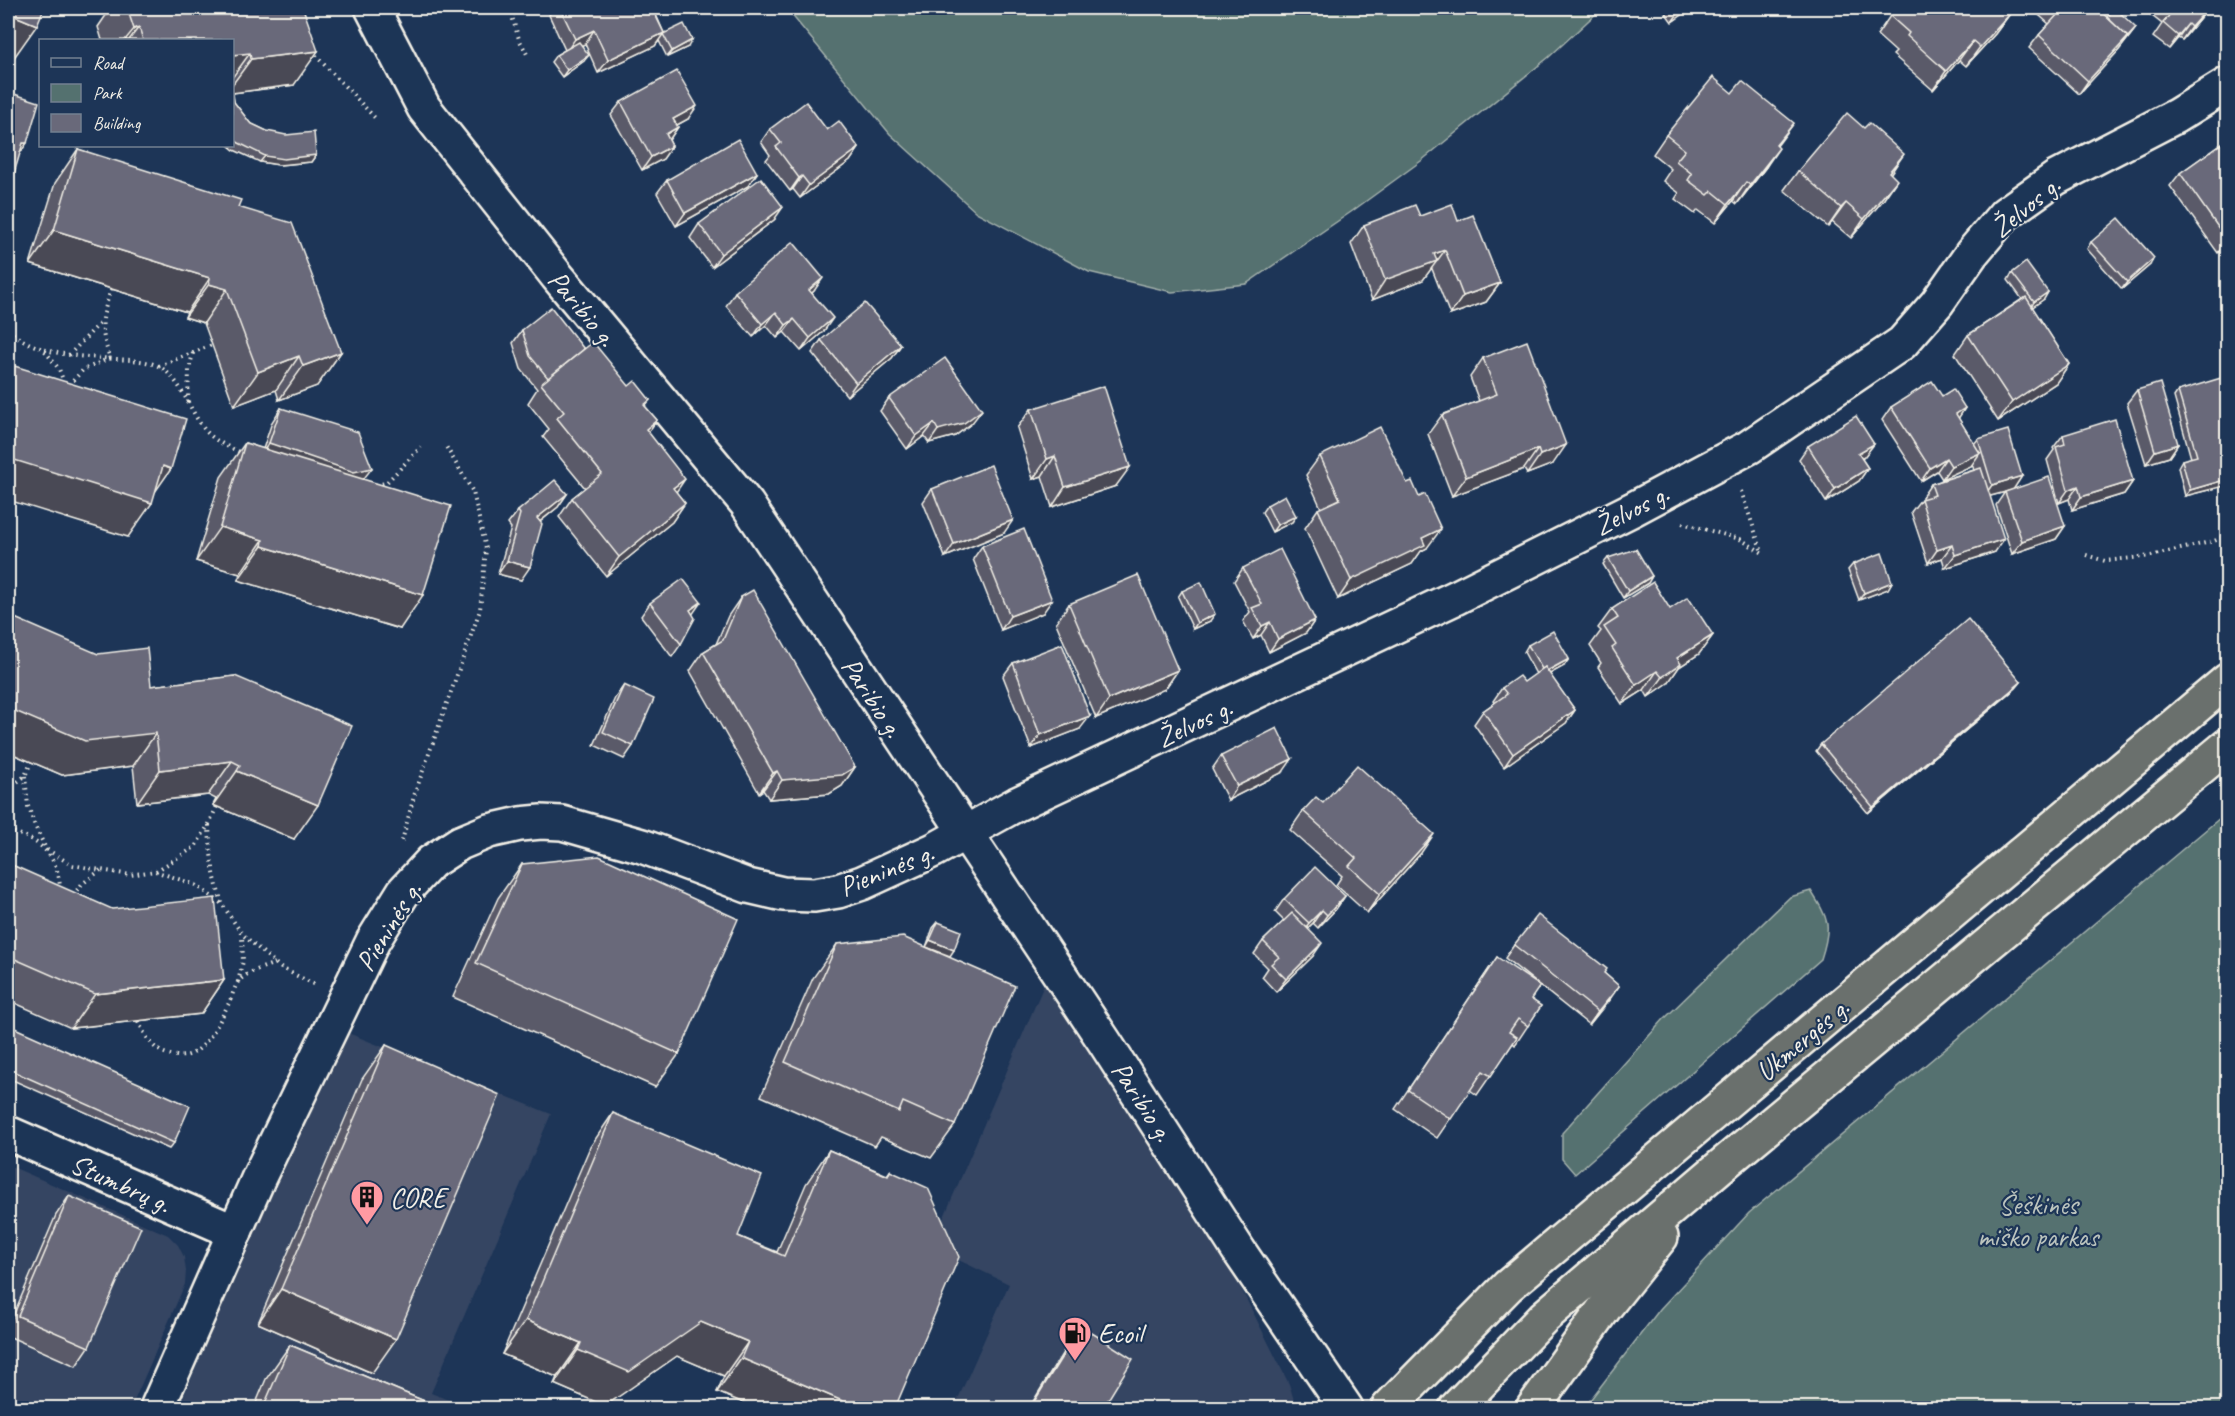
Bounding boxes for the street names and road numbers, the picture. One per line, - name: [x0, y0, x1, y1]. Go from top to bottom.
- street label: Želvos g.: [1983, 167, 2068, 245]
- street label: Paribio g.: [541, 263, 625, 354]
- street label: Želvos g.: [1588, 476, 1675, 543]
- street label: Paribio g.: [834, 650, 912, 744]
- street label: Želvos g.: [1151, 690, 1238, 755]
- street label: Pieninės g.: [834, 835, 939, 904]
- street label: Pieninės g.: [347, 875, 430, 977]
- street label: Ukmergės g.: [1748, 990, 1857, 1089]
- street label: Paribio g.: [1104, 1054, 1182, 1148]
- street label: Stumbrų g.: [65, 1146, 177, 1221]

